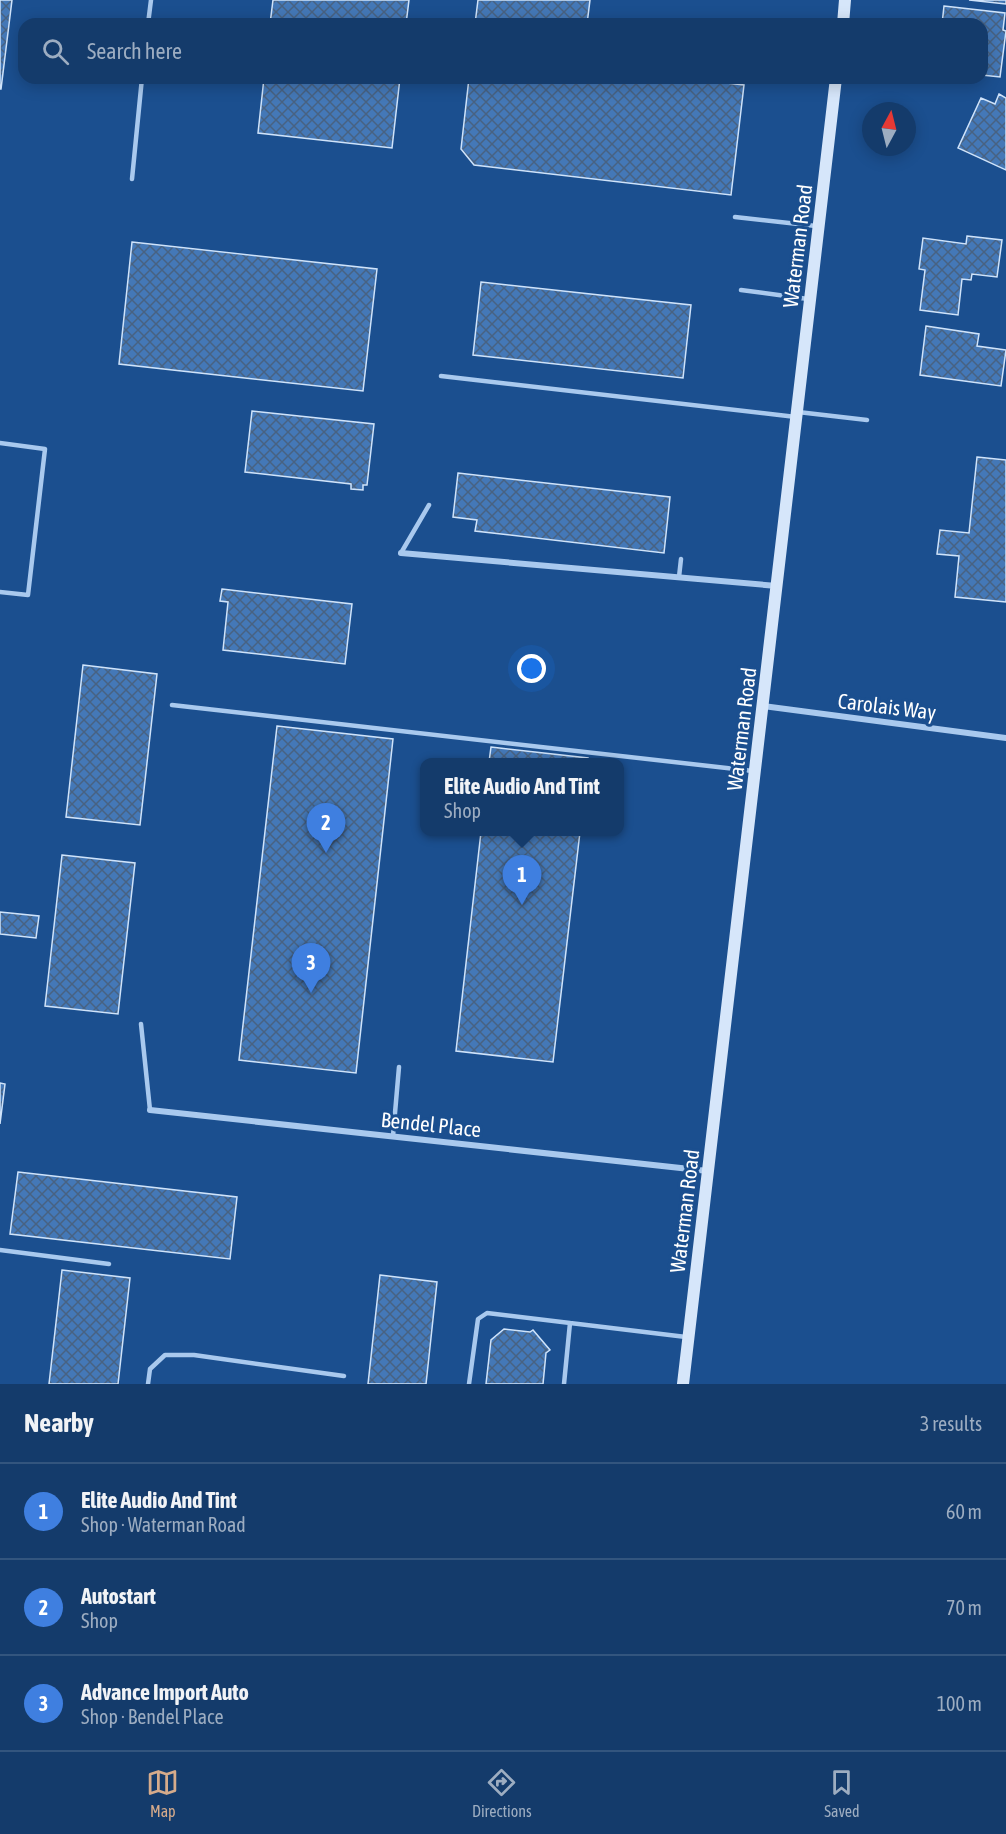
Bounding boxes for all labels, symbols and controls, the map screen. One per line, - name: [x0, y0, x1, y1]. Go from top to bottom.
- search box: [18, 18, 988, 84]
- icon: search: [39, 35, 72, 68]
- text: Search here: [87, 38, 182, 64]
- north arrow: [862, 102, 916, 156]
- street label: Waterman Road: [778, 183, 816, 309]
- your location: [517, 654, 546, 683]
- street label: Waterman Road: [722, 666, 760, 792]
- street label: Carolais Way: [837, 688, 938, 724]
- popup: [420, 758, 624, 836]
- text: Elite Audio And Tint: [444, 773, 600, 799]
- text: Shop: [444, 799, 481, 822]
- pin: 2: [306, 804, 346, 853]
- pin: 1: [502, 856, 542, 905]
- pin: 3: [292, 944, 330, 993]
- street label: Bendel Place: [380, 1107, 482, 1141]
- street label: Waterman Road: [665, 1148, 703, 1274]
- text: Nearby: [24, 1408, 94, 1438]
- text: 3 results: [920, 1412, 982, 1435]
- text: Elite Audio And Tint: [81, 1487, 237, 1513]
- text: 1: [39, 1500, 48, 1523]
- text: 60 m: [946, 1500, 982, 1523]
- text: Shop · Waterman Road: [81, 1513, 246, 1536]
- text: Autostart: [81, 1583, 156, 1609]
- text: 2: [39, 1596, 48, 1619]
- text: 70 m: [946, 1596, 982, 1619]
- text: Shop: [81, 1609, 118, 1632]
- text: Advance Import Auto: [81, 1679, 249, 1705]
- text: 3: [39, 1692, 48, 1715]
- text: 100 m: [937, 1692, 982, 1715]
- text: Shop · Bendel Place: [81, 1705, 223, 1728]
- tab: Map: [146, 1766, 179, 1820]
- tab: Directions: [472, 1766, 532, 1820]
- tab: Saved: [824, 1766, 860, 1820]

